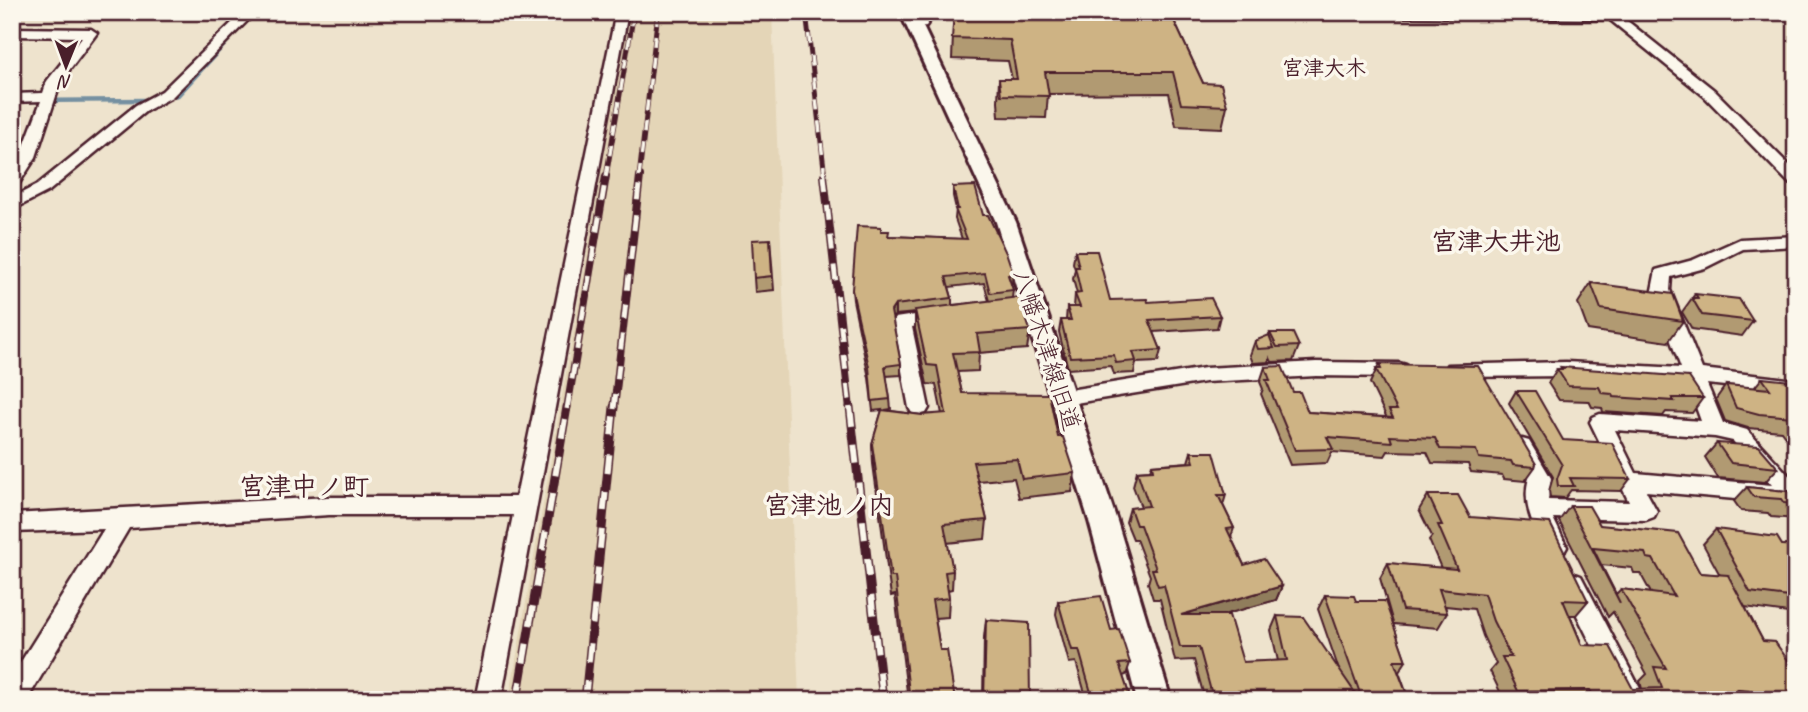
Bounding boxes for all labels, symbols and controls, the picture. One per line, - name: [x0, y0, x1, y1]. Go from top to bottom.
- north arrow: [32, 32, 102, 102]
- district label: 宮津大木: [1282, 55, 1366, 81]
- text: N: [56, 70, 72, 94]
- district label: 宮津大井池: [1431, 225, 1561, 258]
- street label: 八幡木津線旧道: [1007, 265, 1087, 435]
- district label: 宮津中ノ町: [239, 470, 369, 503]
- district label: 宮津池ノ内: [764, 489, 894, 522]

